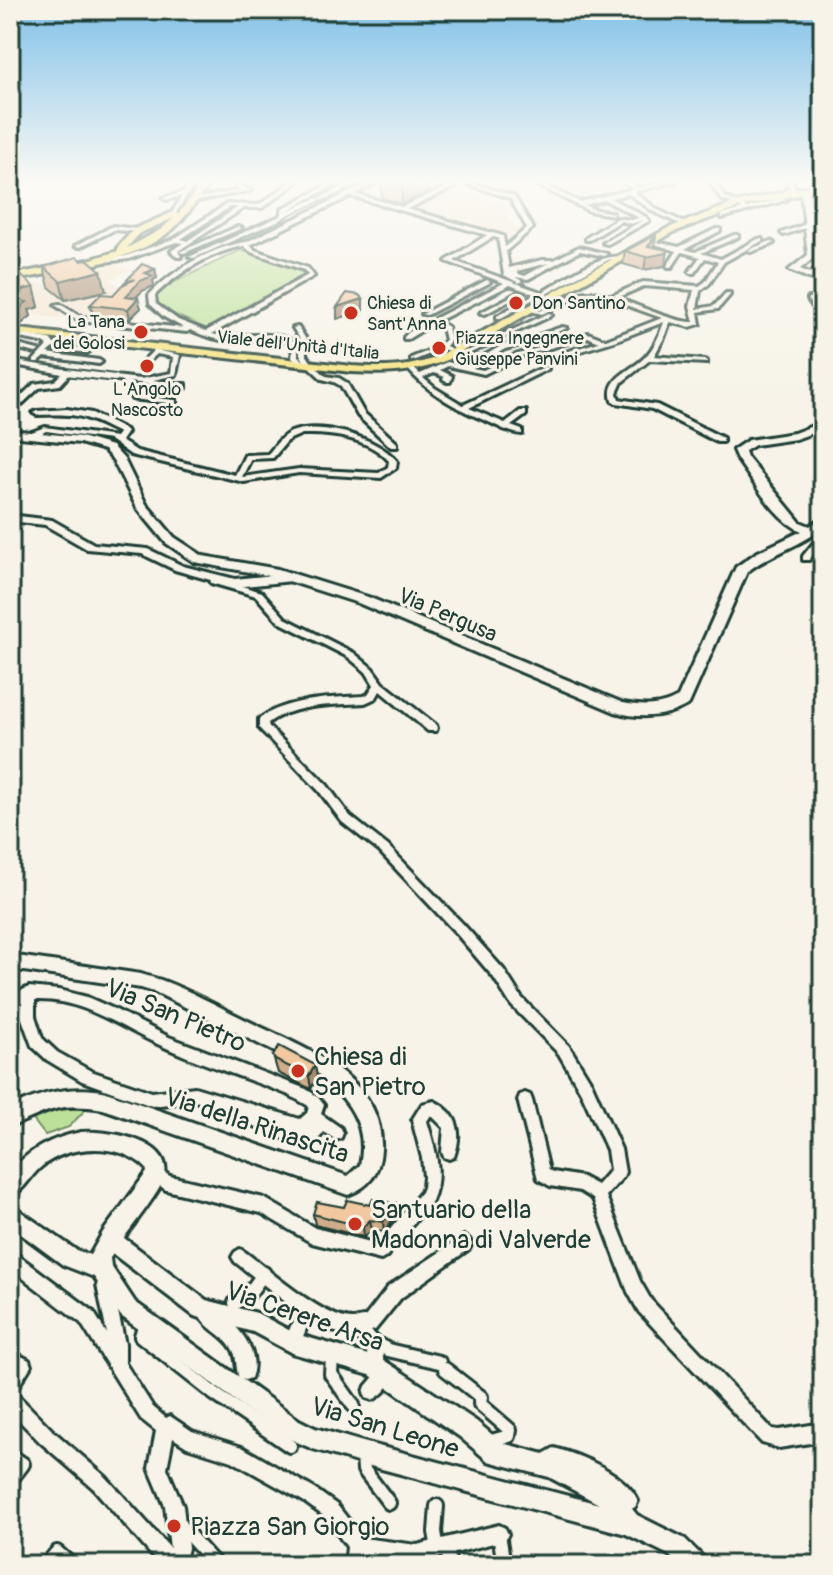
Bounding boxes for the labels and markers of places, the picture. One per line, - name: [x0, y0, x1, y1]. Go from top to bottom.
- place label: Chiesa di Sant'Anna: [367, 292, 447, 336]
- place label: Don Santino: [532, 292, 626, 315]
- marker: Don Santino: [507, 294, 525, 312]
- marker: Chiesa di Sant'Anna: [342, 304, 360, 322]
- place label: La Tana dei Golosi: [53, 311, 125, 355]
- marker: La Tana dei Golosi: [132, 323, 150, 341]
- place label: Piazza Ingegnere Giuseppe Panvini: [455, 327, 584, 371]
- marker: Piazza Ingegnere Giuseppe Panvini: [430, 339, 448, 357]
- marker: L'Angolo Nascosto: [138, 357, 156, 375]
- place label: L'Angolo Nascosto: [111, 378, 184, 422]
- place label: Chiesa di San Pietro: [314, 1041, 426, 1103]
- marker: Chiesa di San Pietro: [289, 1062, 307, 1080]
- place label: Santuario della Madonna di Valverde: [371, 1194, 591, 1256]
- marker: Santuario della Madonna di Valverde: [346, 1215, 364, 1233]
- place label: Piazza San Giorgio: [190, 1511, 390, 1543]
- marker: Piazza San Giorgio: [165, 1517, 183, 1535]

